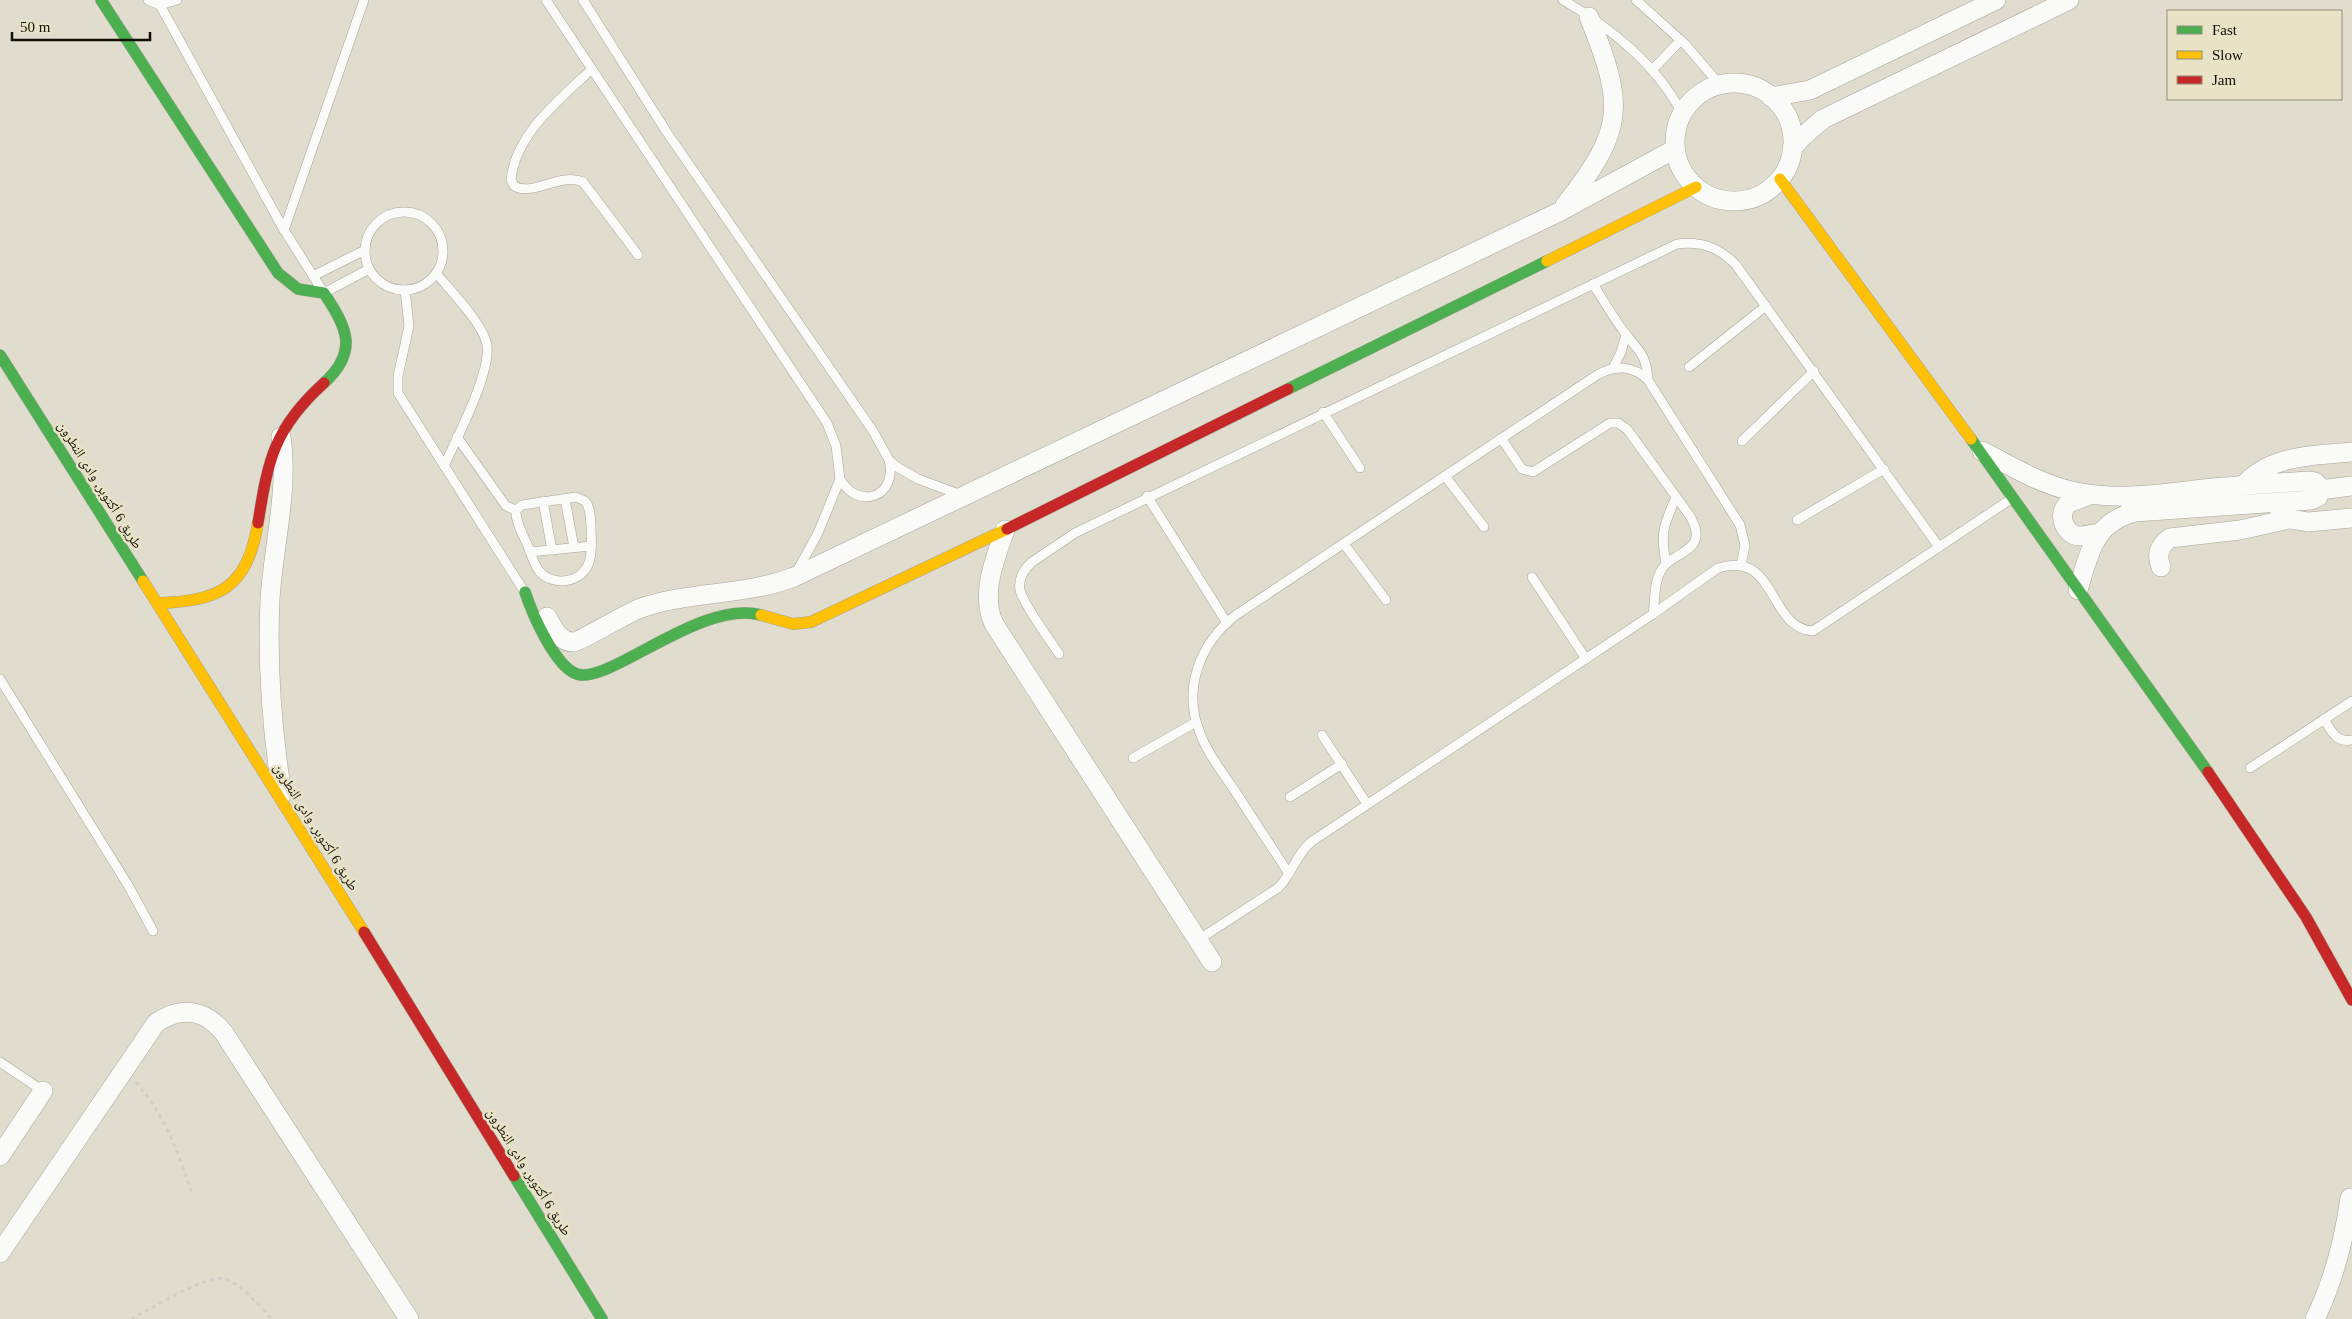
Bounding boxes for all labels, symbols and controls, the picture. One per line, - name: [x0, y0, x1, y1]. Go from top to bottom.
- scale bar: [12, 10, 150, 42]
- legend: [2167, 10, 2342, 100]
- text: 50 m: [20, 19, 51, 35]
- text: Fast: [2212, 22, 2238, 38]
- text: Slow: [2212, 47, 2243, 63]
- text: Jam: [2212, 72, 2236, 88]
- street label: طريق 6 أكتوبر, وادى النطرون: [53, 418, 146, 553]
- street label: طريق 6 أكتوبر, وادى النطرون: [269, 760, 362, 895]
- street label: طريق 6 أكتوبر, وادى النطرون: [482, 1105, 575, 1240]

